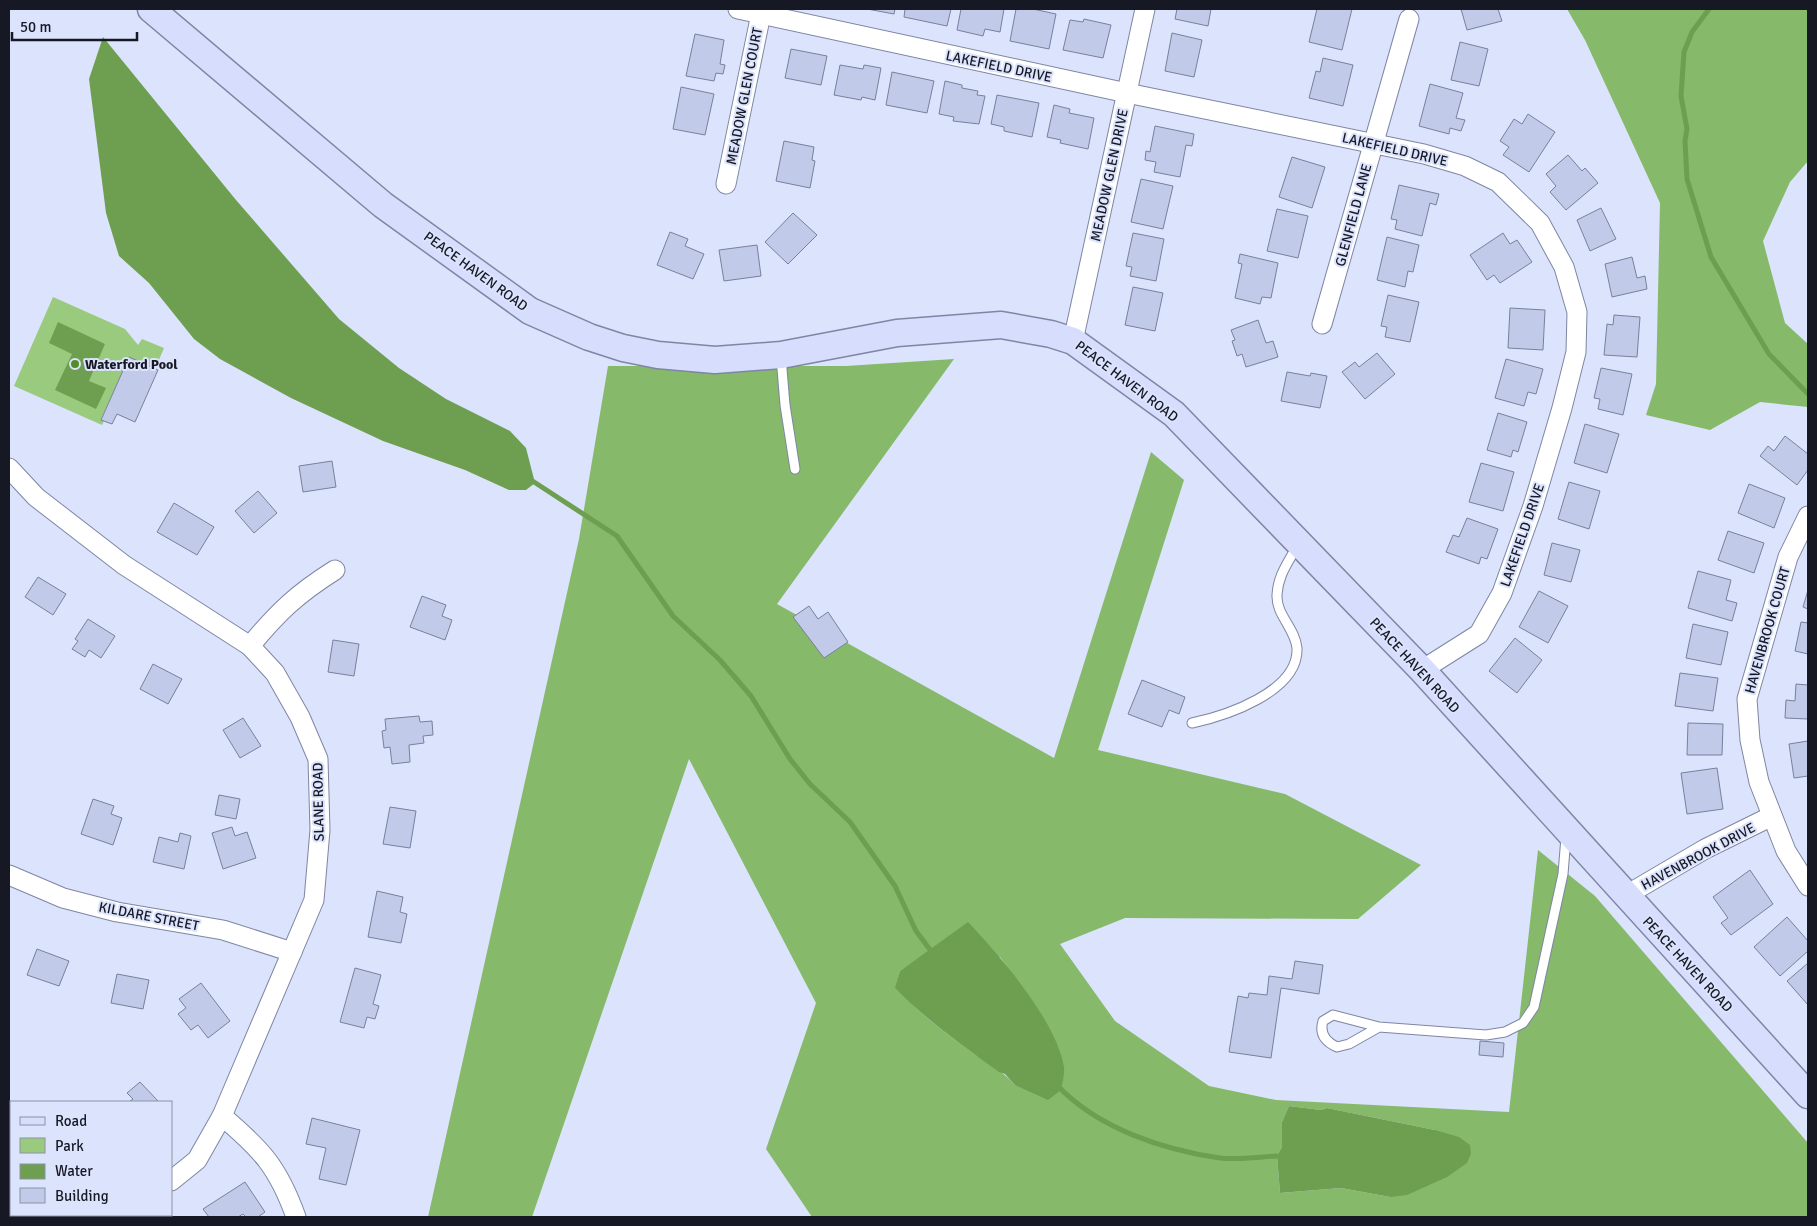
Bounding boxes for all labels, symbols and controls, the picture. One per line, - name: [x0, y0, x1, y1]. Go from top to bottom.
- scale bar: [12, 10, 138, 42]
- text: 50 m: [20, 18, 51, 36]
- street label: MEADOW GLEN COURT: [723, 26, 766, 166]
- street label: LAKEFIELD DRIVE: [944, 47, 1054, 86]
- street label: MEADOW GLEN DRIVE: [1087, 107, 1132, 243]
- street label: LAKEFIELD DRIVE: [1340, 129, 1450, 170]
- street label: GLENFIELD LANE: [1332, 162, 1375, 268]
- street label: PEACE HAVEN ROAD: [420, 228, 531, 315]
- street label: PEACE HAVEN ROAD: [1072, 337, 1181, 426]
- place label: Waterford Pool: [85, 356, 178, 373]
- marker: Waterford Pool: [69, 358, 81, 370]
- street label: LAKEFIELD DRIVE: [1497, 481, 1548, 589]
- street label: HAVENBROOK COURT: [1741, 565, 1794, 696]
- street label: PEACE HAVEN ROAD: [1366, 614, 1463, 717]
- street label: SLANE ROAD: [309, 762, 328, 842]
- street label: HAVENBROOK DRIVE: [1638, 819, 1758, 894]
- street label: KILDARE STREET: [97, 898, 201, 935]
- street label: PEACE HAVEN ROAD: [1639, 913, 1736, 1016]
- legend: [10, 1101, 172, 1216]
- text: Road: [55, 1112, 87, 1130]
- text: Park: [55, 1137, 84, 1155]
- text: Water: [55, 1162, 93, 1180]
- text: Building: [55, 1187, 109, 1205]

